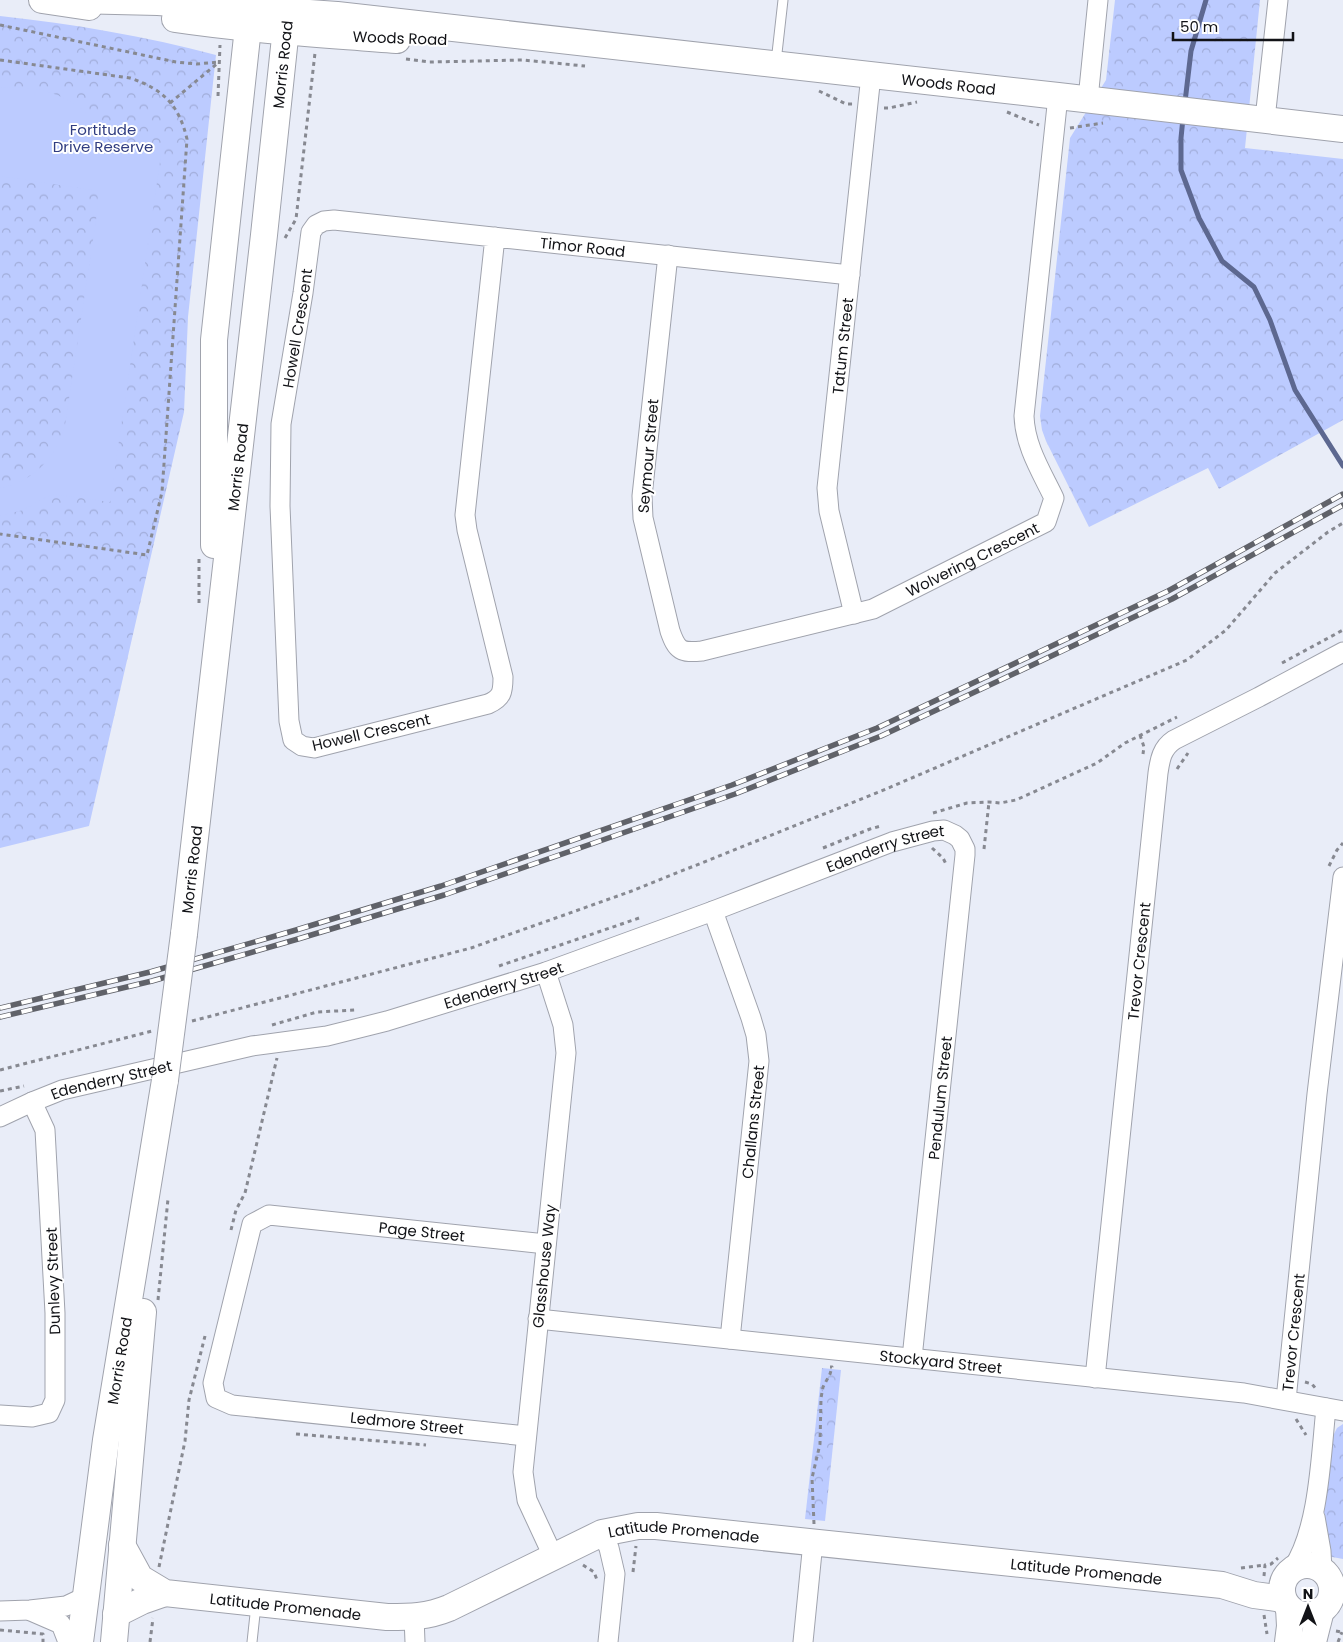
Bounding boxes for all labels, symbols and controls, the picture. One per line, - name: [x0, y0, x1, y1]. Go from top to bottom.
- scale bar: [1173, 10, 1293, 42]
- text: 50 m: [1180, 16, 1218, 37]
- street label: Morris Road: [267, 19, 297, 110]
- street label: Woods Road: [352, 26, 448, 50]
- street label: Woods Road: [900, 68, 997, 99]
- park label: Fortitude Drive Reserve: [53, 119, 153, 157]
- street label: Timor Road: [539, 232, 626, 261]
- street label: Howell Crescent: [277, 267, 317, 390]
- street label: Tatum Street: [827, 297, 858, 395]
- street label: Seymour Street: [633, 398, 663, 514]
- street label: Morris Road: [222, 422, 253, 512]
- street label: Wolvering Crescent: [902, 517, 1042, 601]
- street label: Howell Crescent: [310, 708, 432, 756]
- street label: Edenderry Street: [823, 820, 945, 877]
- street label: Morris Road: [176, 824, 207, 914]
- street label: Trevor Crescent: [1122, 901, 1155, 1021]
- street label: Edenderry Street: [441, 956, 566, 1013]
- street label: Pendulum Street: [923, 1035, 957, 1161]
- street label: Edenderry Street: [47, 1054, 174, 1104]
- street label: Challans Street: [737, 1064, 769, 1180]
- street label: Glasshouse Way: [527, 1203, 561, 1329]
- street label: Page Street: [378, 1216, 466, 1246]
- street label: Dunlevy Street: [41, 1227, 65, 1335]
- street label: Trevor Crescent: [1276, 1272, 1309, 1392]
- street label: Morris Road: [101, 1315, 136, 1406]
- street label: Stockyard Street: [878, 1344, 1003, 1378]
- street label: Ledmore Street: [349, 1407, 465, 1439]
- street label: Latitude Promenade: [606, 1516, 760, 1547]
- street label: Latitude Promenade: [1010, 1553, 1163, 1589]
- north arrow: [1283, 1582, 1333, 1632]
- text: N: [1303, 1584, 1313, 1604]
- street label: Latitude Promenade: [209, 1587, 362, 1625]

